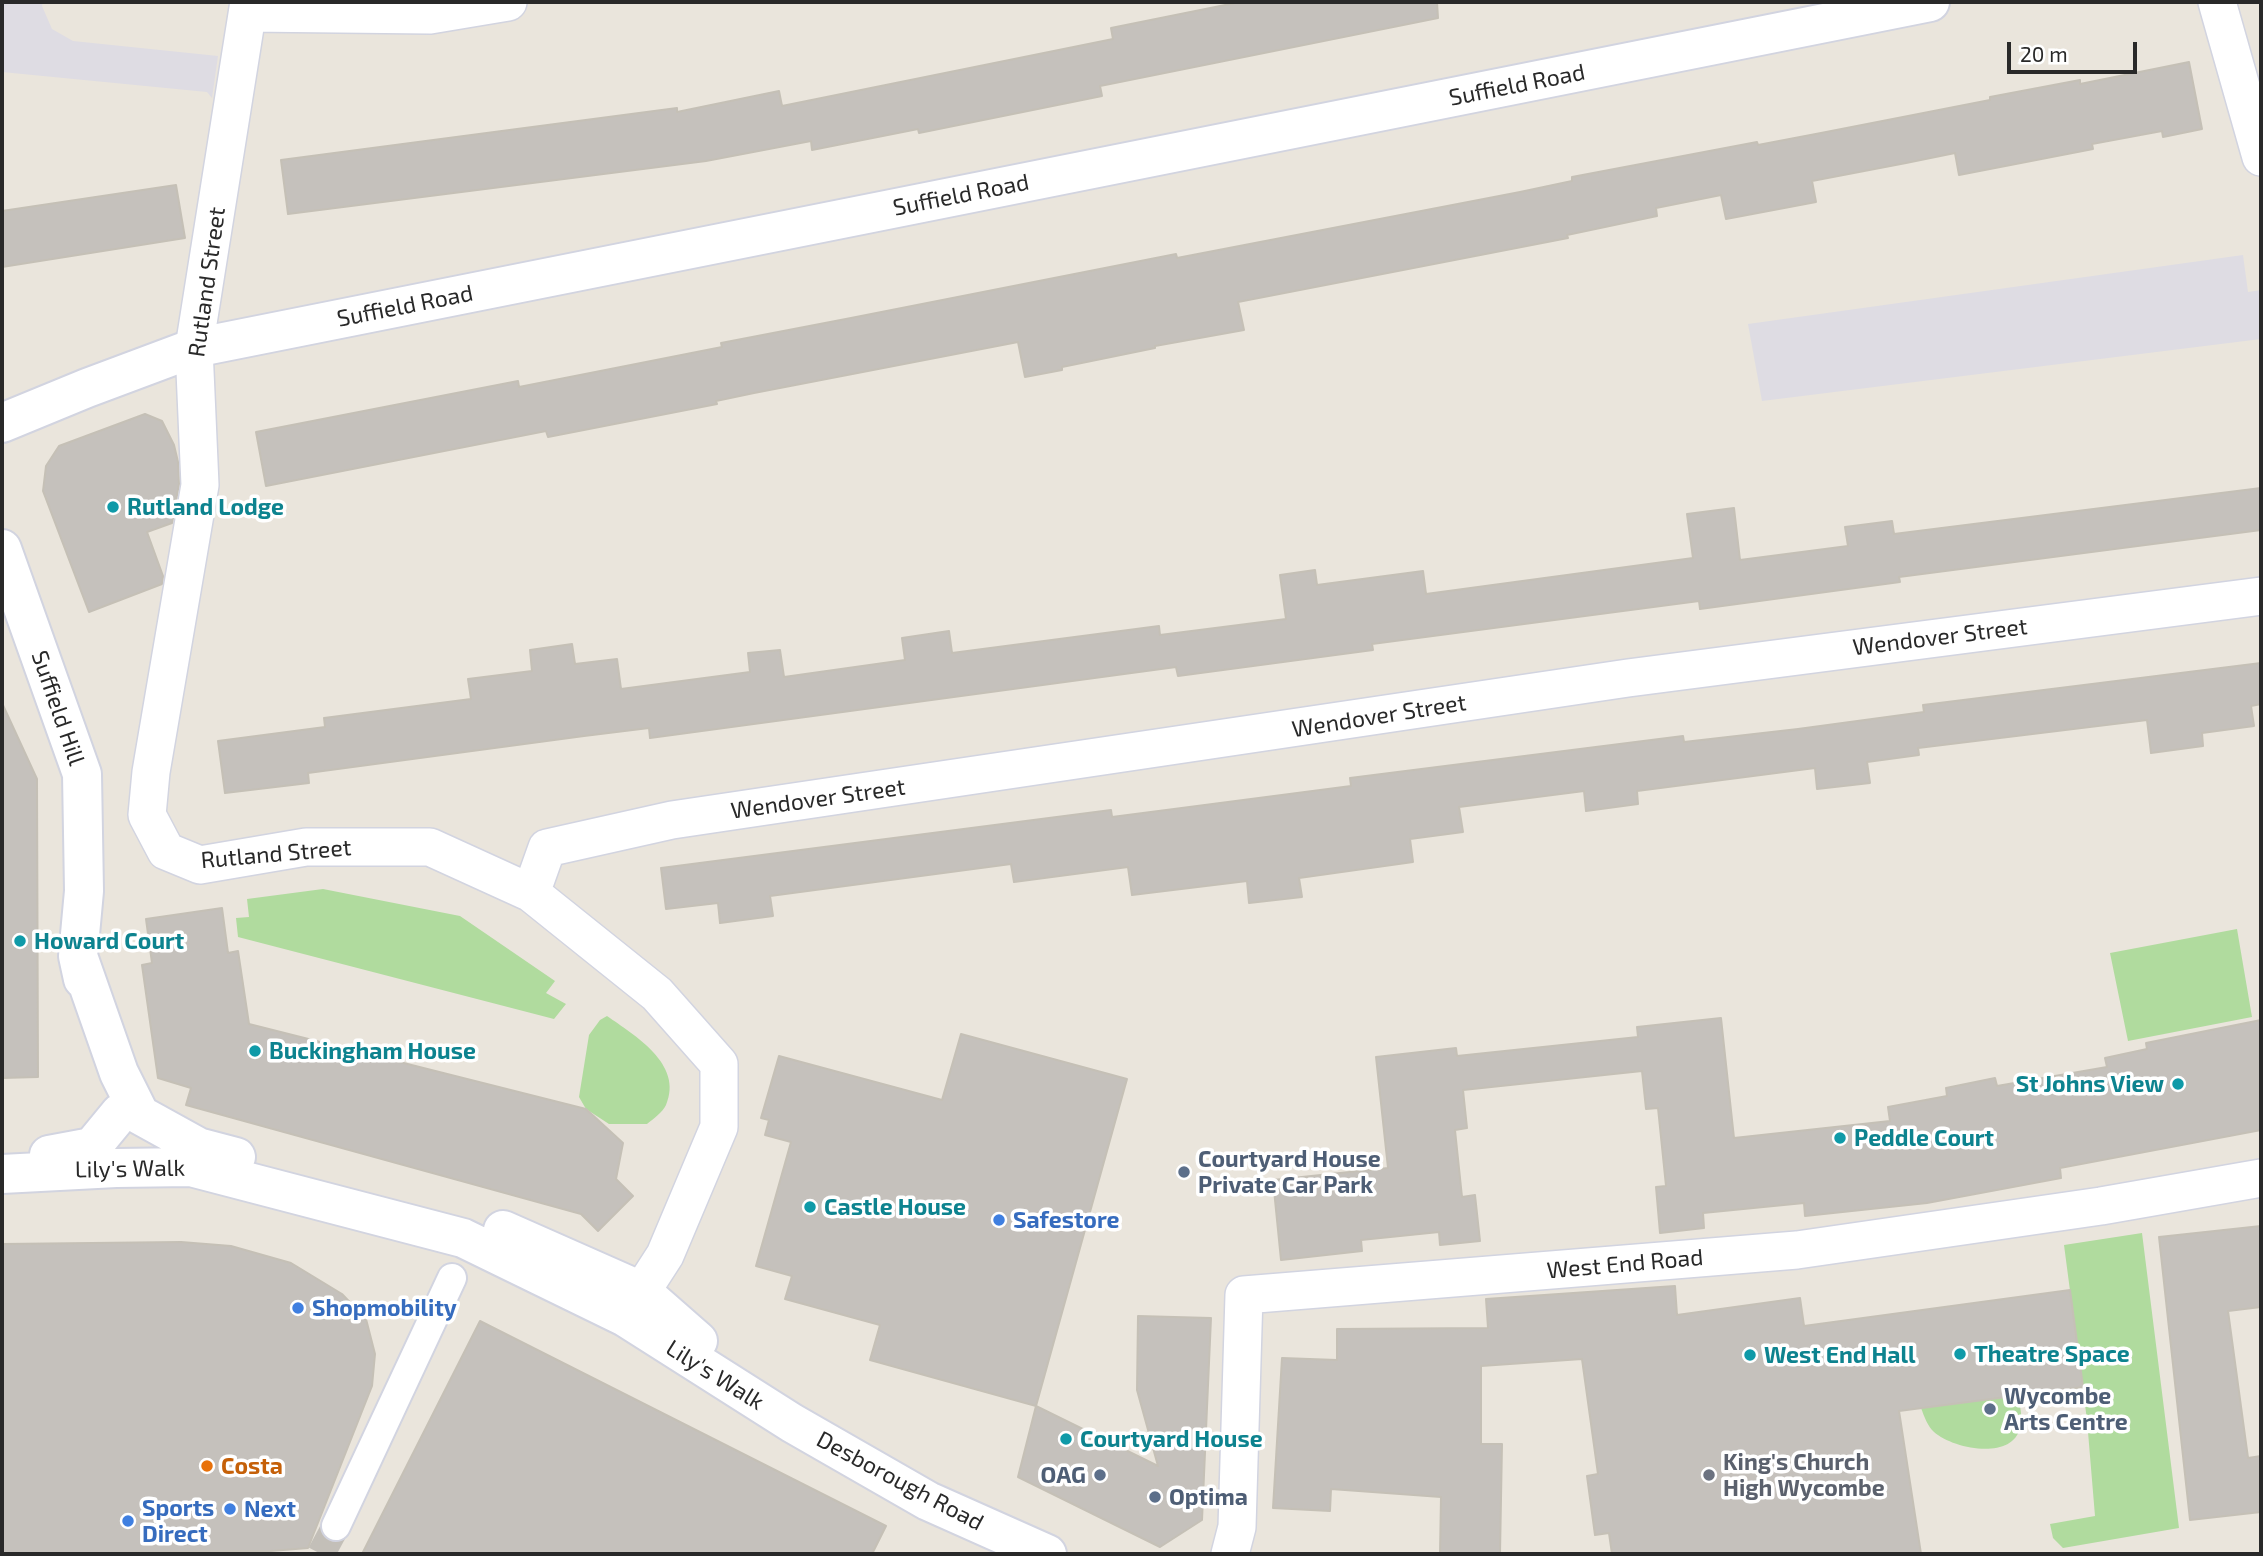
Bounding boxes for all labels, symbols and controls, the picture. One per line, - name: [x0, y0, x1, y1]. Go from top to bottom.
- scale bar: [2011, 28, 2140, 72]
- text: 20 m: [2020, 41, 2068, 66]
- street label: Suffield Road: [1447, 58, 1587, 112]
- street label: Suffield Road: [891, 168, 1031, 222]
- street label: Rutland Street: [183, 205, 231, 359]
- street label: Suffield Road: [335, 279, 475, 333]
- place label: Rutland Lodge: [127, 493, 284, 521]
- marker: Rutland Lodge: [105, 499, 121, 515]
- street label: Wendover Street: [1851, 613, 2029, 661]
- street label: Suffield Hill: [25, 647, 91, 769]
- street label: Wendover Street: [1290, 689, 1468, 743]
- street label: Wendover Street: [729, 773, 907, 825]
- street label: Rutland Street: [200, 834, 352, 874]
- place label: Howard Court: [34, 927, 184, 955]
- marker: Howard Court: [12, 933, 28, 949]
- place label: Buckingham House: [269, 1037, 476, 1065]
- marker: Buckingham House: [247, 1043, 263, 1059]
- place label: St Johns View: [2016, 1070, 2164, 1098]
- marker: St Johns View: [2170, 1076, 2186, 1092]
- place label: Peddle Court: [1854, 1124, 1994, 1152]
- marker: Peddle Court: [1832, 1130, 1848, 1146]
- place label: Courtyard House Private Car Park: [1198, 1145, 1381, 1199]
- street label: Lily's Walk: [75, 1154, 185, 1184]
- marker: Courtyard House Private Car Park: [1176, 1164, 1192, 1180]
- place label: Castle House: [824, 1193, 966, 1221]
- marker: Castle House: [802, 1199, 818, 1215]
- place label: Safestore: [1013, 1206, 1120, 1234]
- marker: Safestore: [991, 1212, 1007, 1228]
- street label: West End Road: [1546, 1243, 1704, 1285]
- place label: Shopmobility: [312, 1294, 457, 1322]
- marker: Shopmobility: [290, 1300, 306, 1316]
- street label: Lily's Walk: [661, 1334, 769, 1416]
- place label: Theatre Space: [1974, 1340, 2130, 1368]
- place label: West End Hall: [1764, 1341, 1916, 1369]
- marker: Theatre Space: [1952, 1346, 1968, 1362]
- marker: West End Hall: [1742, 1347, 1758, 1363]
- place label: Wycombe Arts Centre: [2004, 1382, 2128, 1436]
- marker: Wycombe Arts Centre: [1982, 1401, 1998, 1417]
- street label: Desborough Road: [812, 1425, 988, 1537]
- place label: Courtyard House: [1080, 1425, 1263, 1453]
- marker: Courtyard House: [1058, 1431, 1074, 1447]
- place label: King's Church High Wycombe: [1723, 1448, 1885, 1502]
- place label: Costa: [221, 1452, 283, 1480]
- marker: Costa: [199, 1458, 215, 1474]
- place label: OAG: [1041, 1461, 1086, 1489]
- marker: OAG: [1092, 1467, 1108, 1483]
- marker: King's Church High Wycombe: [1701, 1467, 1717, 1483]
- place label: Optima: [1169, 1483, 1248, 1511]
- marker: Optima: [1147, 1489, 1163, 1505]
- place label: Sports Direct: [142, 1494, 214, 1548]
- place label: Next: [244, 1495, 296, 1523]
- marker: Next: [222, 1501, 238, 1517]
- marker: Sports Direct: [120, 1513, 136, 1529]

